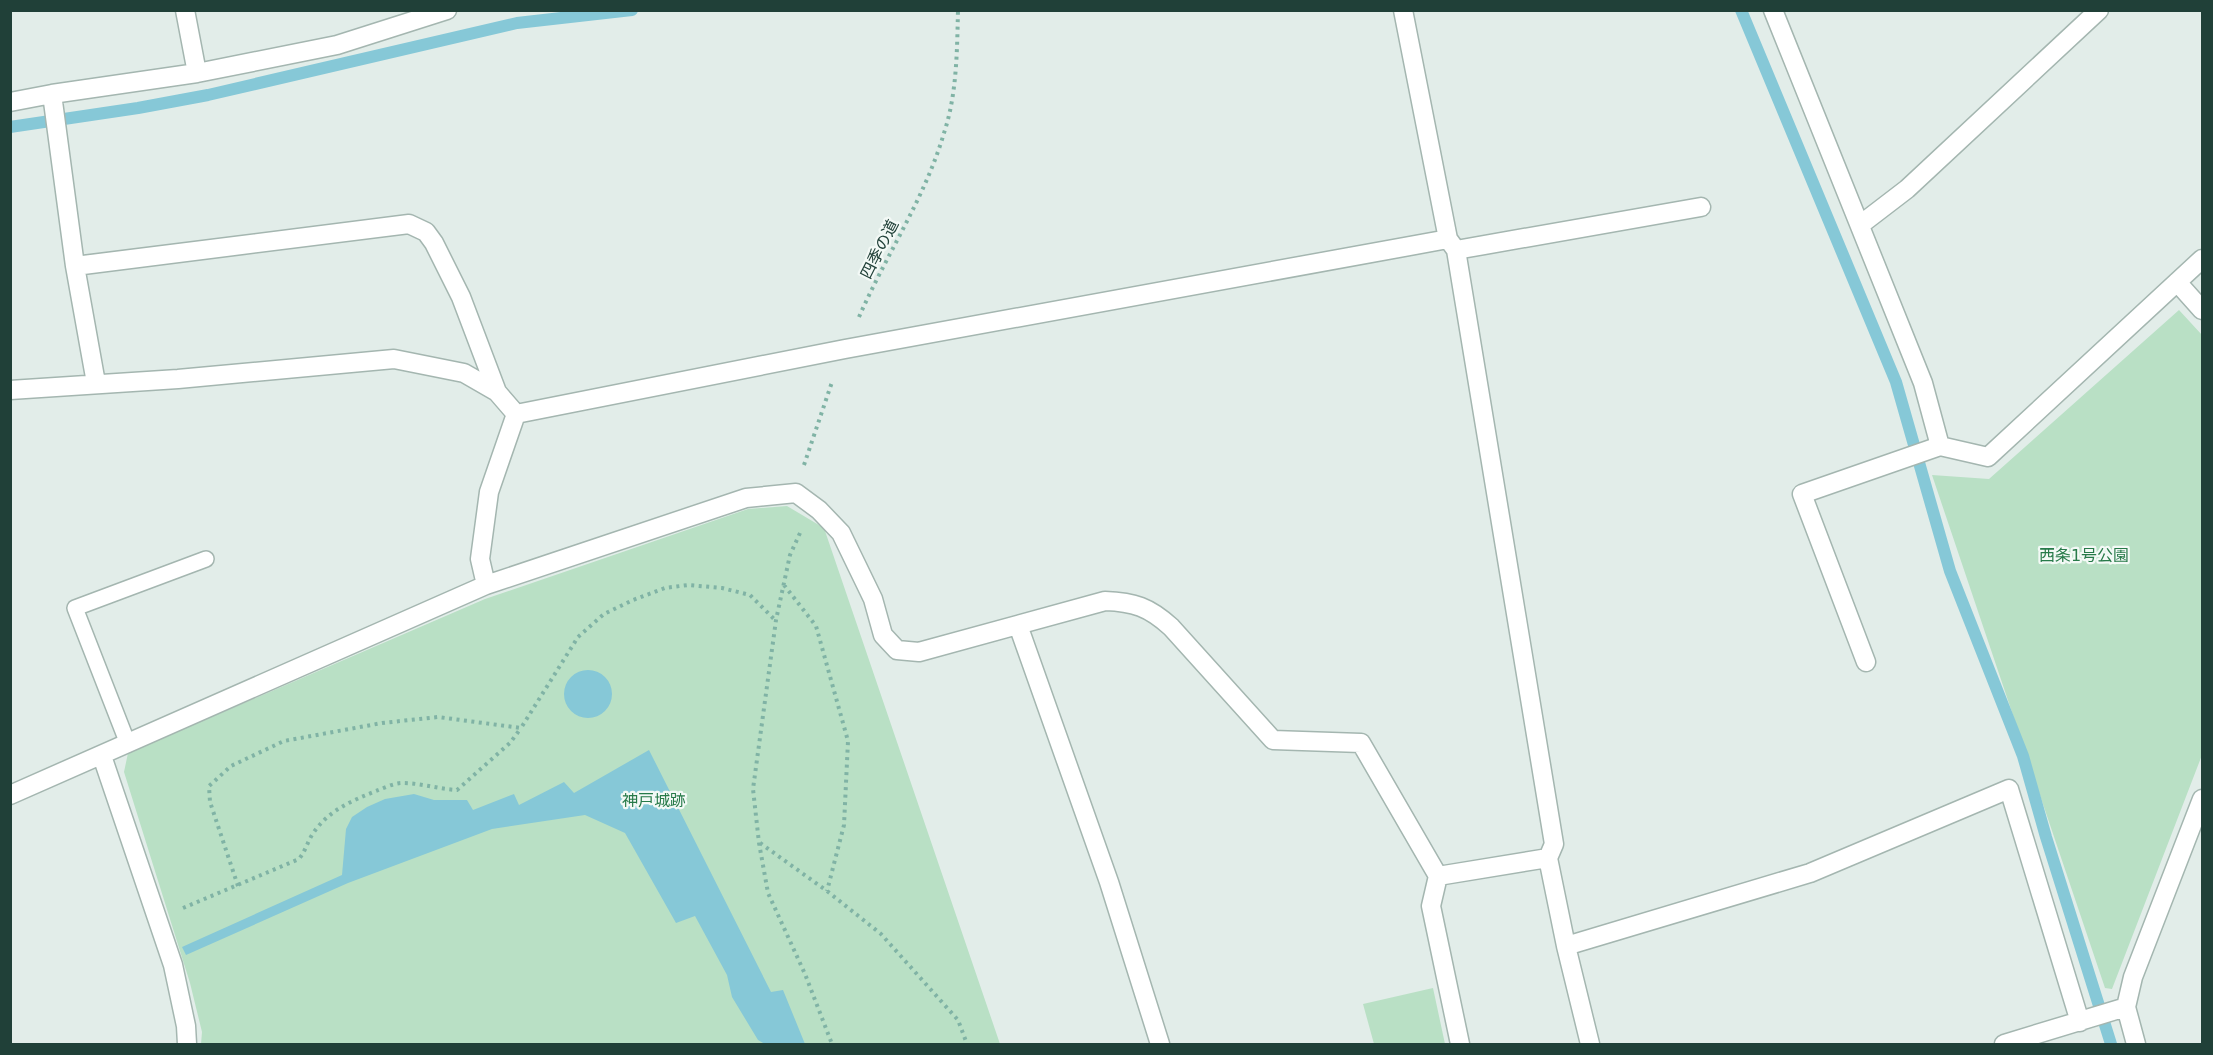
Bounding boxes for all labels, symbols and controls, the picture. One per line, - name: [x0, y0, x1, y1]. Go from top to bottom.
- street label: 四季の道: [856, 216, 902, 282]
- park label: 西条1号公園: [2039, 546, 2129, 565]
- park label: 神戸城跡: [622, 791, 686, 810]

